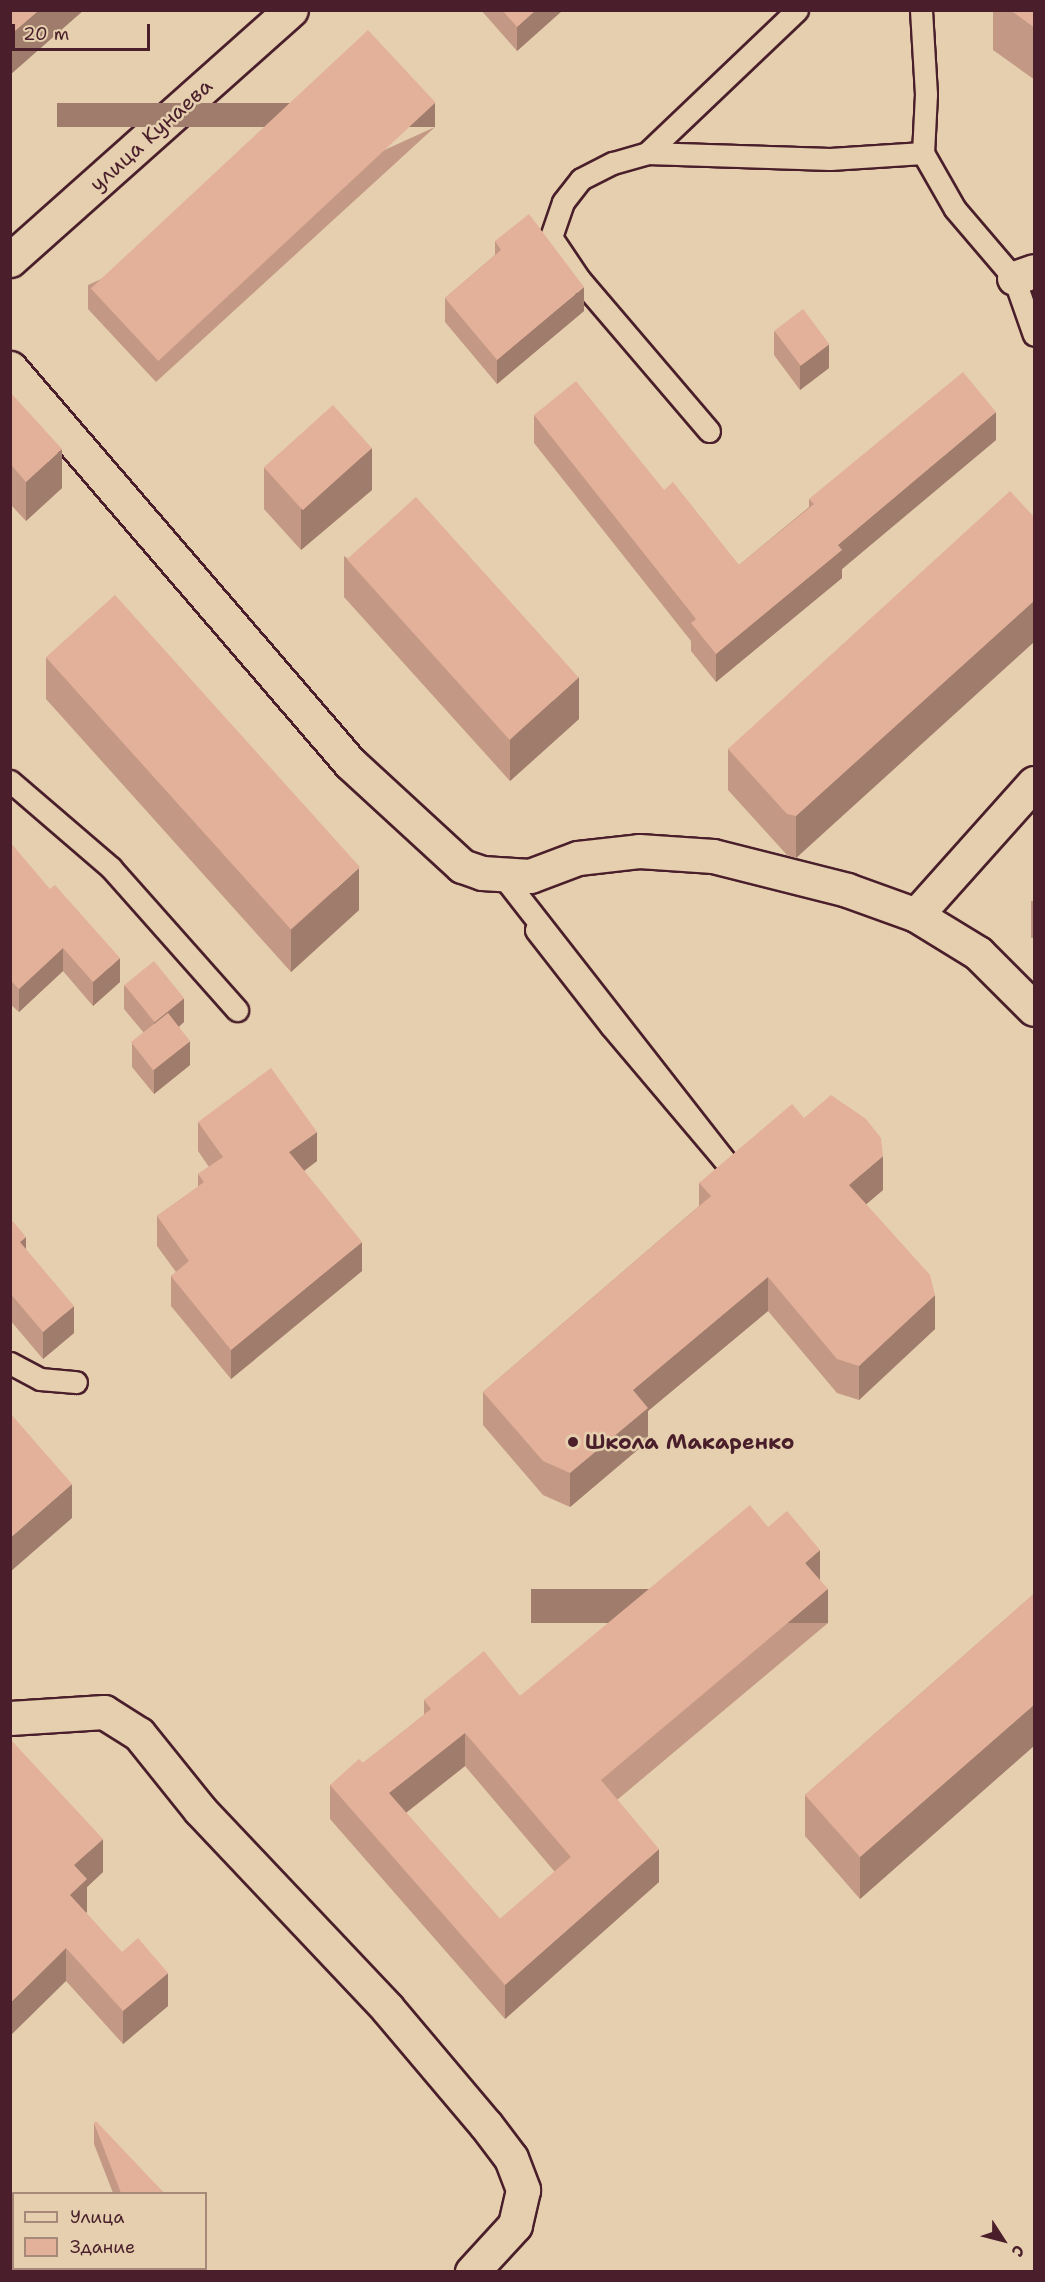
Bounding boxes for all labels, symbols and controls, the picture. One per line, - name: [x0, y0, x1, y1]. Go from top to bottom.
- scale bar: [15, 12, 153, 50]
- text: 20 m: [23, 22, 69, 46]
- street label: улица Кунаева: [85, 73, 217, 197]
- place label: Школа Макаренко: [585, 1429, 794, 1455]
- marker: Школа Макаренко: [566, 1435, 580, 1449]
- legend: [12, 2192, 207, 2270]
- text: Улица: [70, 2205, 124, 2229]
- north arrow: [973, 2210, 1033, 2270]
- text: Здание: [70, 2235, 135, 2259]
- text: С: [1007, 2241, 1029, 2261]

